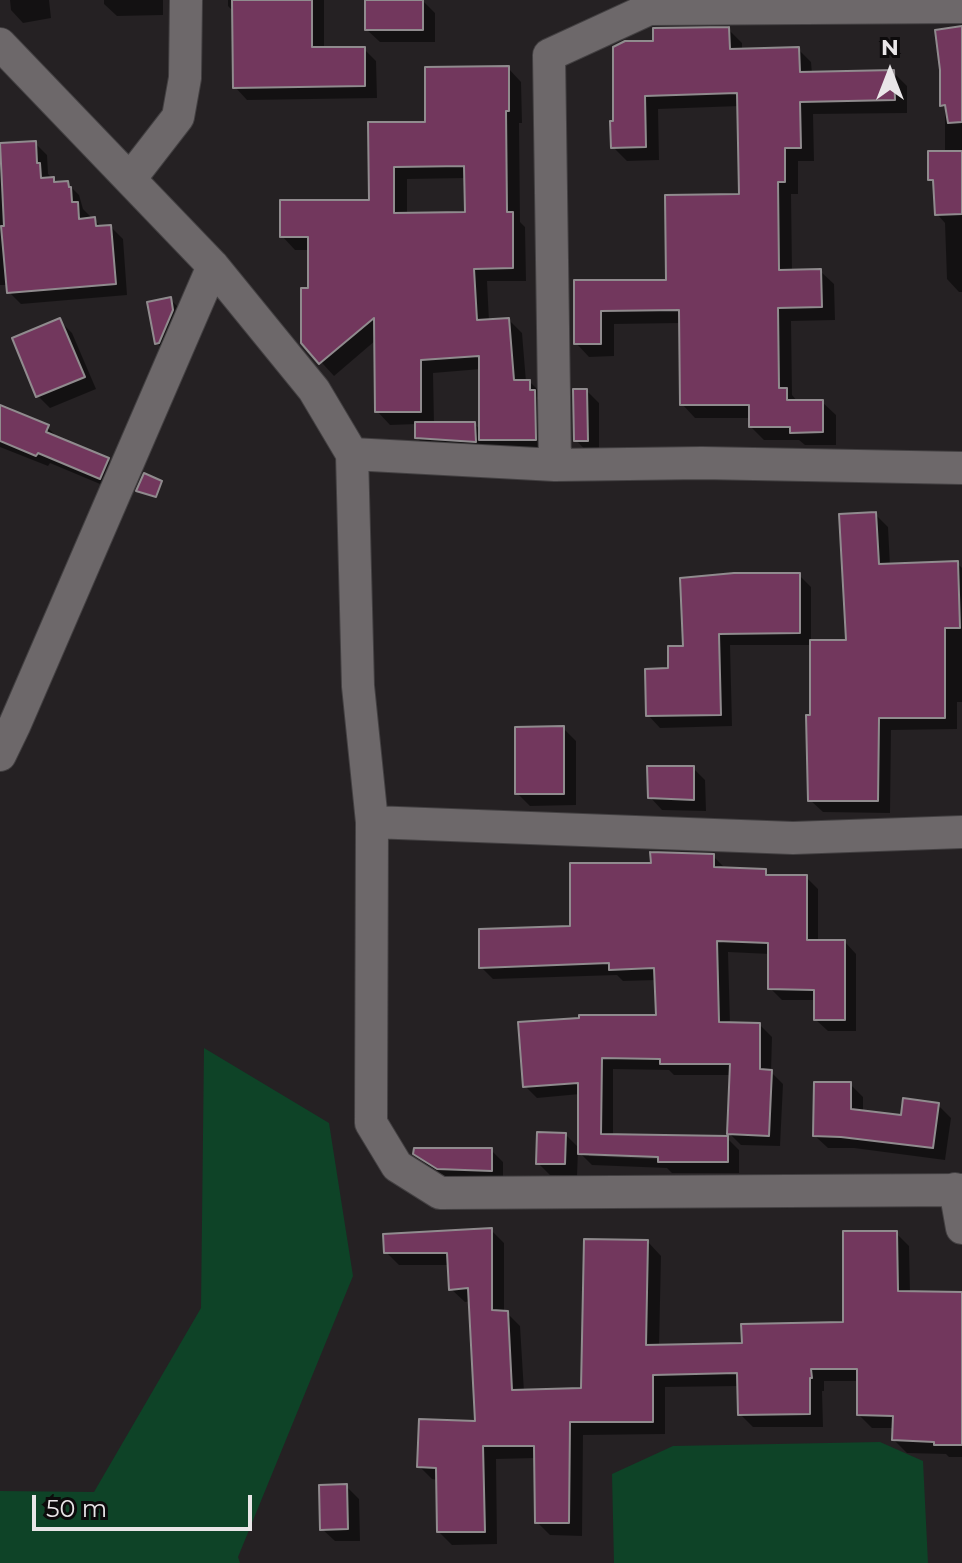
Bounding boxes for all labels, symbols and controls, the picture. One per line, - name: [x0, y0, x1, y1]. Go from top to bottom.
- north arrow: [850, 32, 930, 112]
- text: N: [881, 34, 899, 61]
- scale bar: [36, 1479, 256, 1529]
- text: 50 m: [46, 1494, 107, 1523]

